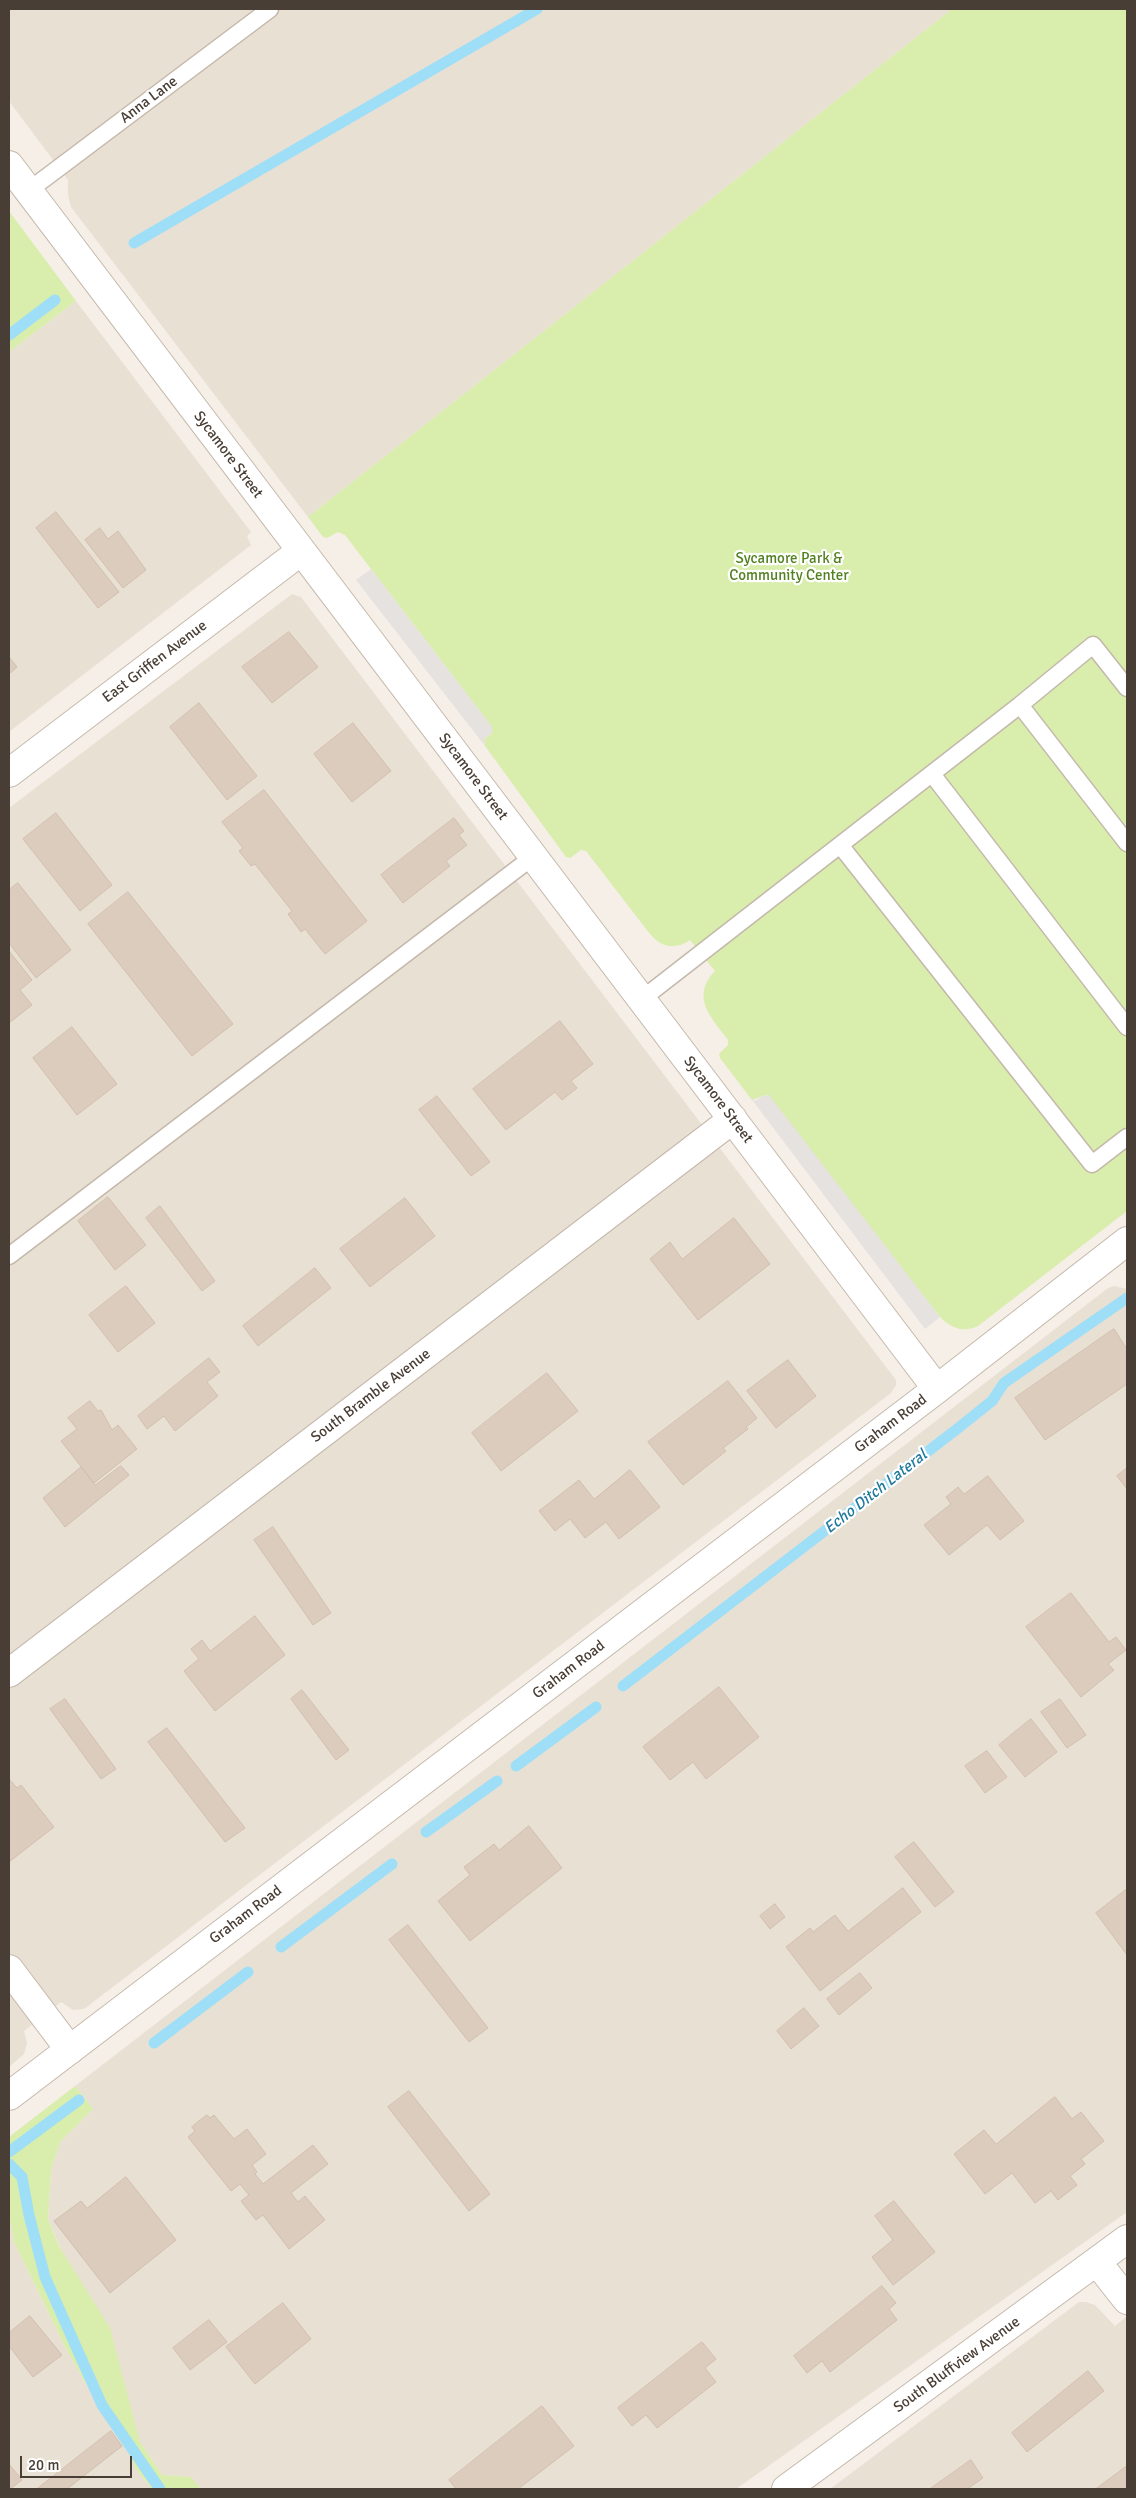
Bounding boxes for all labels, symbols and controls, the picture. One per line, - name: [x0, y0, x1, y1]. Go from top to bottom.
- street label: Anna Lane: [117, 73, 181, 127]
- street label: Sycamore Street: [189, 408, 267, 502]
- park label: Sycamore Park & Community Center: [729, 550, 849, 585]
- street label: East Griffen Avenue: [99, 617, 211, 707]
- street label: Sycamore Street: [434, 730, 512, 824]
- street label: Sycamore Street: [679, 1053, 757, 1147]
- street label: South Bramble Avenue: [308, 1345, 434, 1447]
- street label: Graham Road: [851, 1391, 931, 1457]
- water label: Echo Ditch Lateral: [821, 1446, 931, 1538]
- street label: Graham Road: [529, 1637, 609, 1703]
- street label: Graham Road: [206, 1882, 286, 1948]
- street label: South Bluffview Avenue: [890, 2313, 1024, 2417]
- scale bar: [22, 2446, 135, 2478]
- text: 20 m: [28, 2456, 59, 2474]

